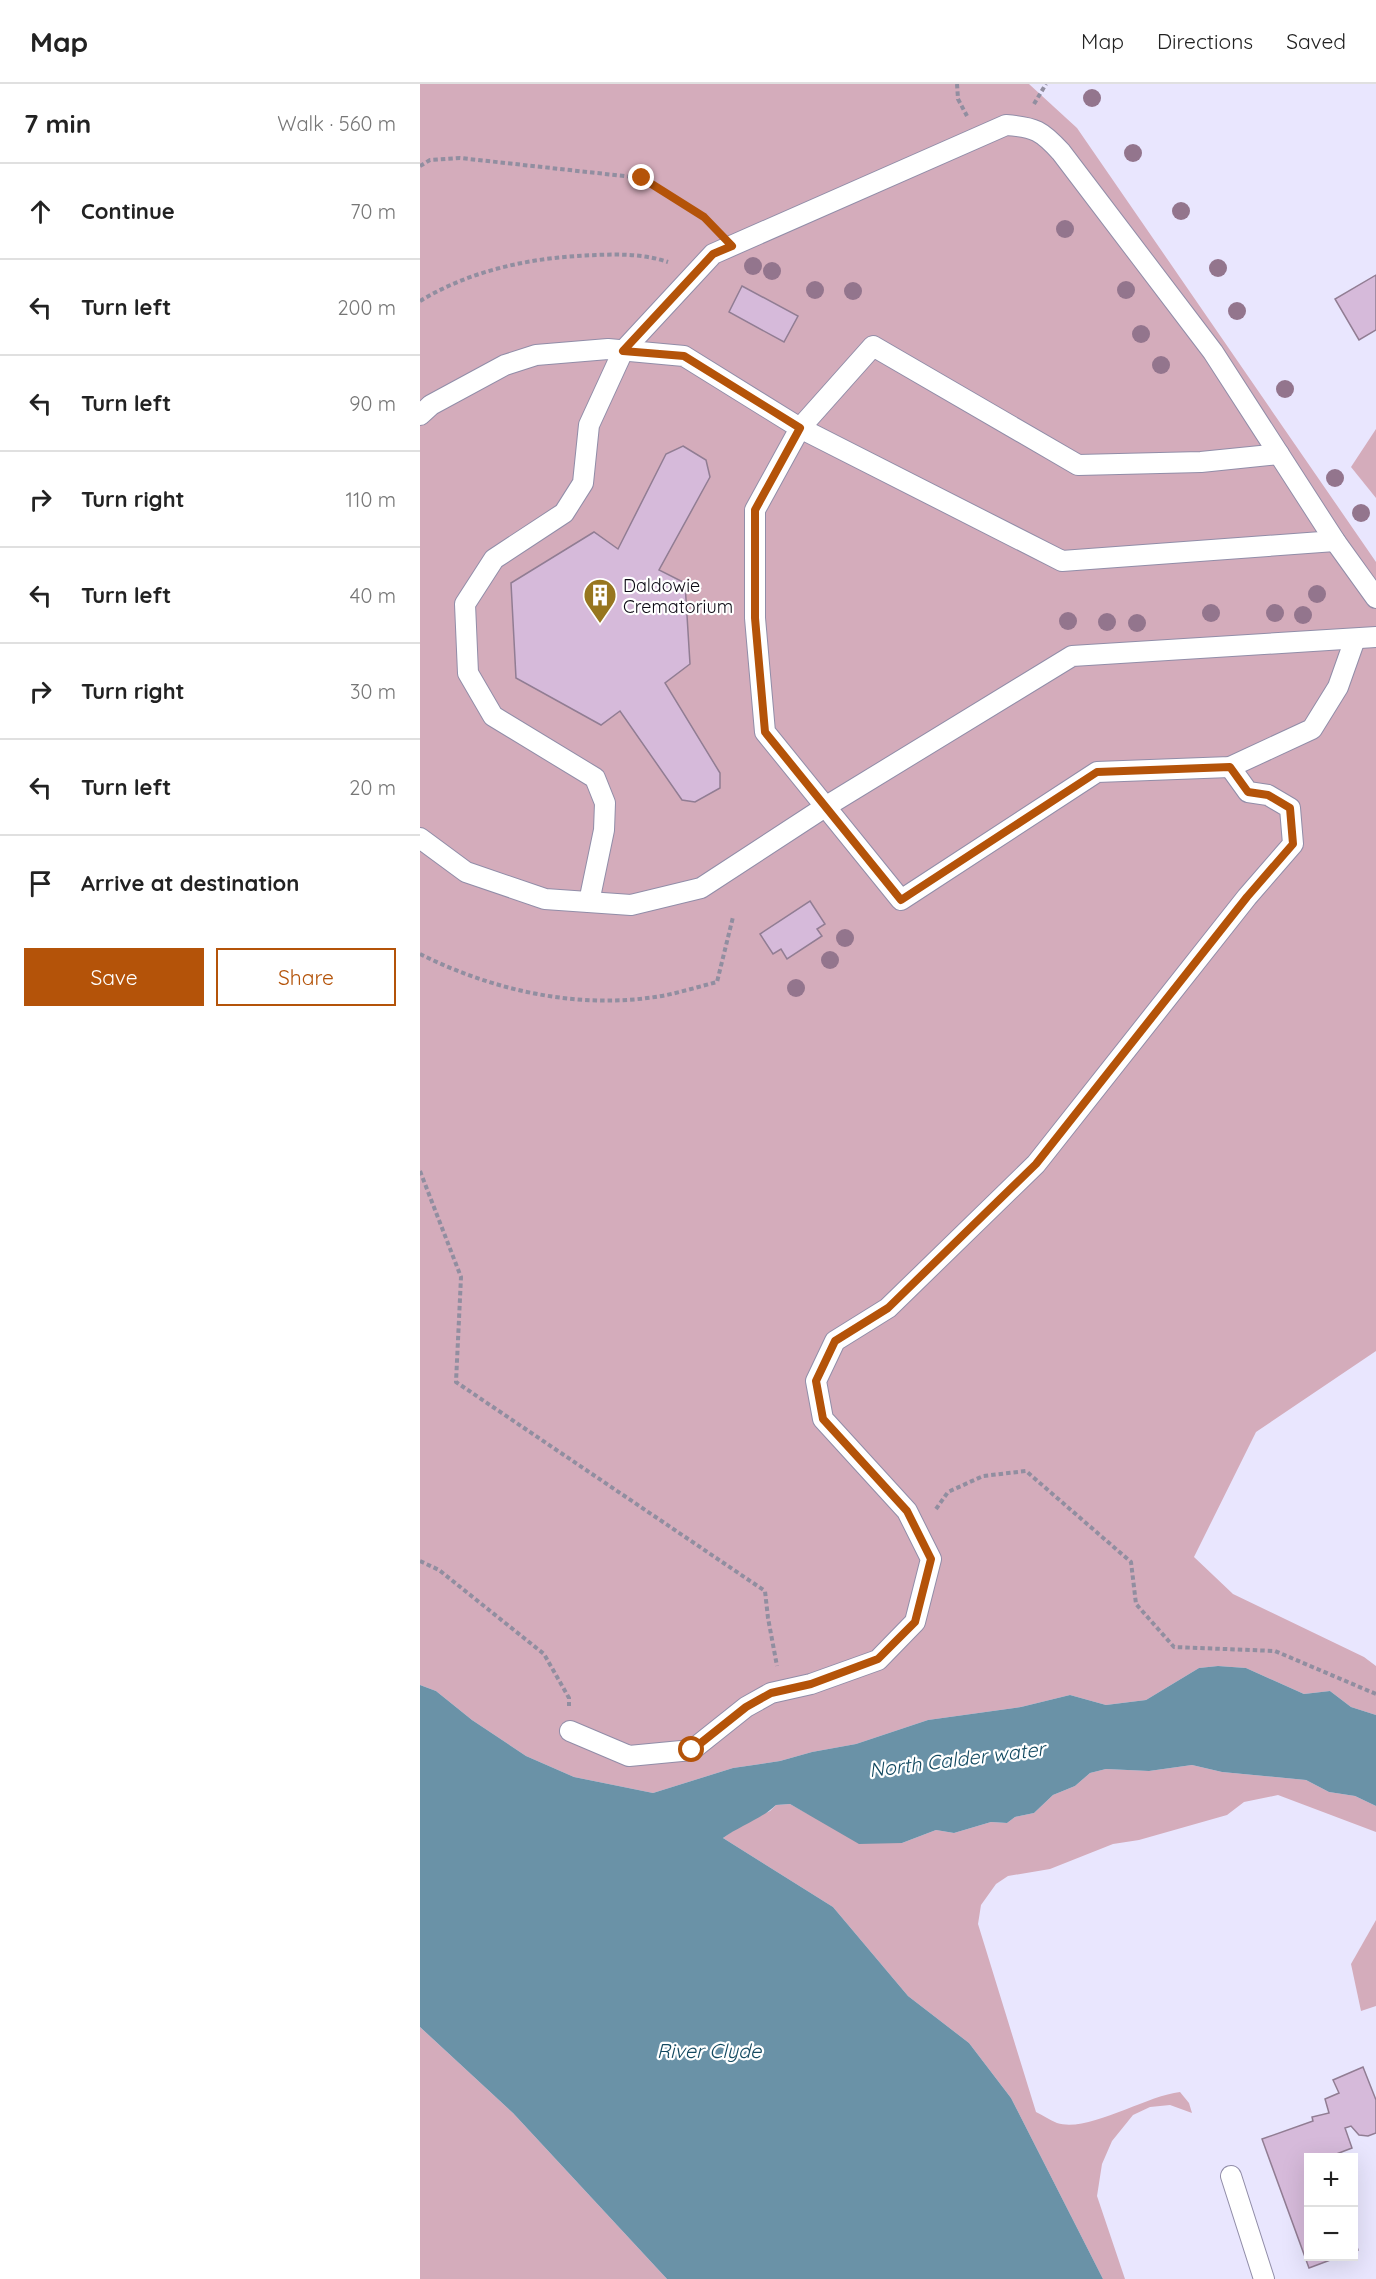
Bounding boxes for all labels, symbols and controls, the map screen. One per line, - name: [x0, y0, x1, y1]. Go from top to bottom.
- text: Map: [30, 24, 88, 59]
- text: Map: [1081, 28, 1124, 54]
- text: Directions: [1157, 28, 1253, 54]
- text: Saved: [1286, 28, 1346, 54]
- text: 7 min: [24, 107, 91, 140]
- text: Walk · 560 m: [277, 111, 396, 136]
- route end: [628, 164, 654, 190]
- icon: ahead: [24, 195, 57, 228]
- text: Continue: [81, 197, 175, 225]
- text: 70 m: [350, 199, 396, 224]
- icon: left: [24, 291, 57, 324]
- text: Turn left: [81, 293, 171, 321]
- text: 200 m: [337, 295, 396, 320]
- icon: left: [24, 387, 57, 420]
- text: Turn left: [81, 389, 171, 417]
- text: 90 m: [349, 391, 396, 416]
- icon: right: [24, 483, 57, 516]
- text: Turn right: [81, 485, 185, 513]
- text: 110 m: [346, 487, 396, 512]
- place label: Daldowie Crematorium: [623, 574, 733, 618]
- building icon: Daldowie Crematorium: [582, 577, 618, 624]
- icon: left: [24, 579, 57, 612]
- text: Turn left: [81, 581, 171, 609]
- text: 40 m: [350, 583, 396, 608]
- icon: right: [24, 675, 57, 708]
- text: Turn right: [81, 677, 185, 705]
- text: 30 m: [350, 679, 396, 704]
- icon: left: [24, 771, 57, 804]
- text: Turn left: [81, 773, 171, 801]
- text: 20 m: [349, 775, 396, 800]
- icon: arrive: [24, 867, 57, 900]
- text: Arrive at destination: [81, 869, 299, 897]
- button: Save: [24, 948, 204, 1006]
- button: Share: [216, 948, 396, 1006]
- route start: [678, 1736, 704, 1762]
- water label: North Calder water: [868, 1736, 1049, 1782]
- water label: River Clyde: [657, 2038, 762, 2063]
- map controls: [1304, 2153, 1358, 2261]
- button: +: [1304, 2153, 1358, 2207]
- button: −: [1304, 2207, 1358, 2261]

